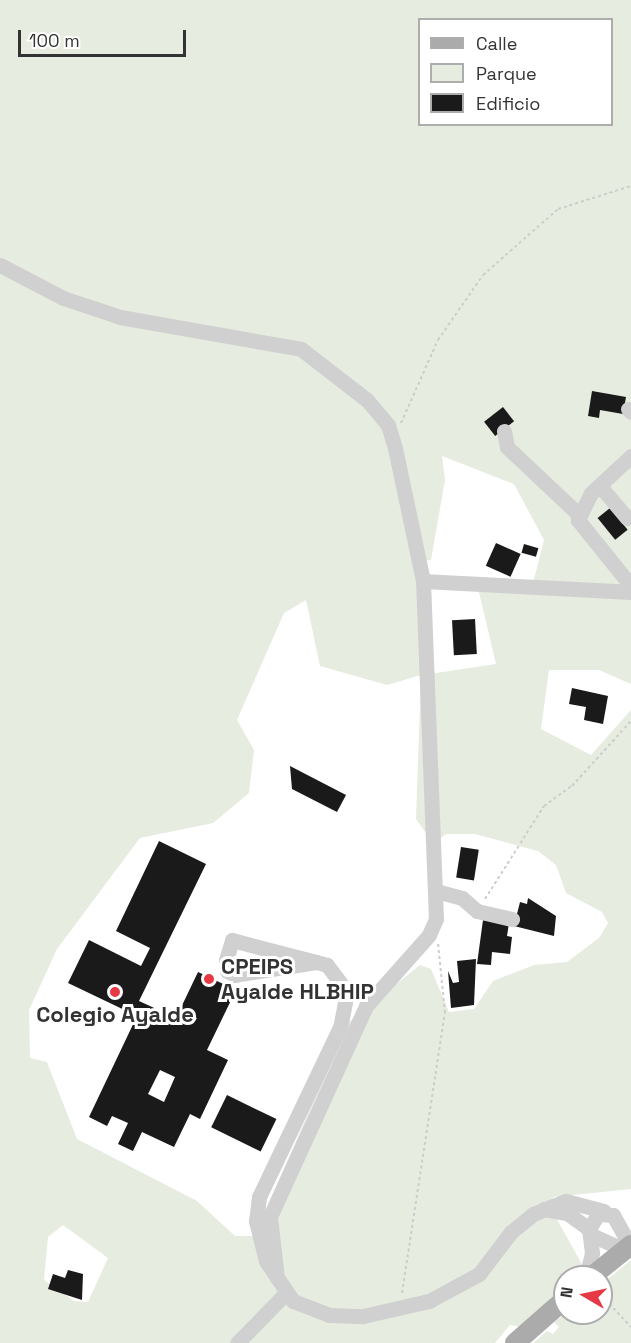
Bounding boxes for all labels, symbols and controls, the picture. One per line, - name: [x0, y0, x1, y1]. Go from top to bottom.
- scale bar: [21, 18, 189, 56]
- legend: [418, 18, 613, 126]
- text: 100 m: [29, 29, 80, 52]
- text: Calle: [476, 32, 517, 55]
- text: Parque: [476, 62, 537, 85]
- text: Edificio: [476, 92, 540, 115]
- place label: CPEIPS Ayalde HLBHIP: [221, 953, 374, 1004]
- marker: CPEIPS Ayalde HLBHIP: [202, 972, 216, 986]
- marker: Colegio Ayalde: [108, 985, 122, 999]
- place label: Colegio Ayalde: [36, 1002, 194, 1028]
- north arrow: [553, 1265, 613, 1325]
- text: N: [555, 1285, 578, 1299]

